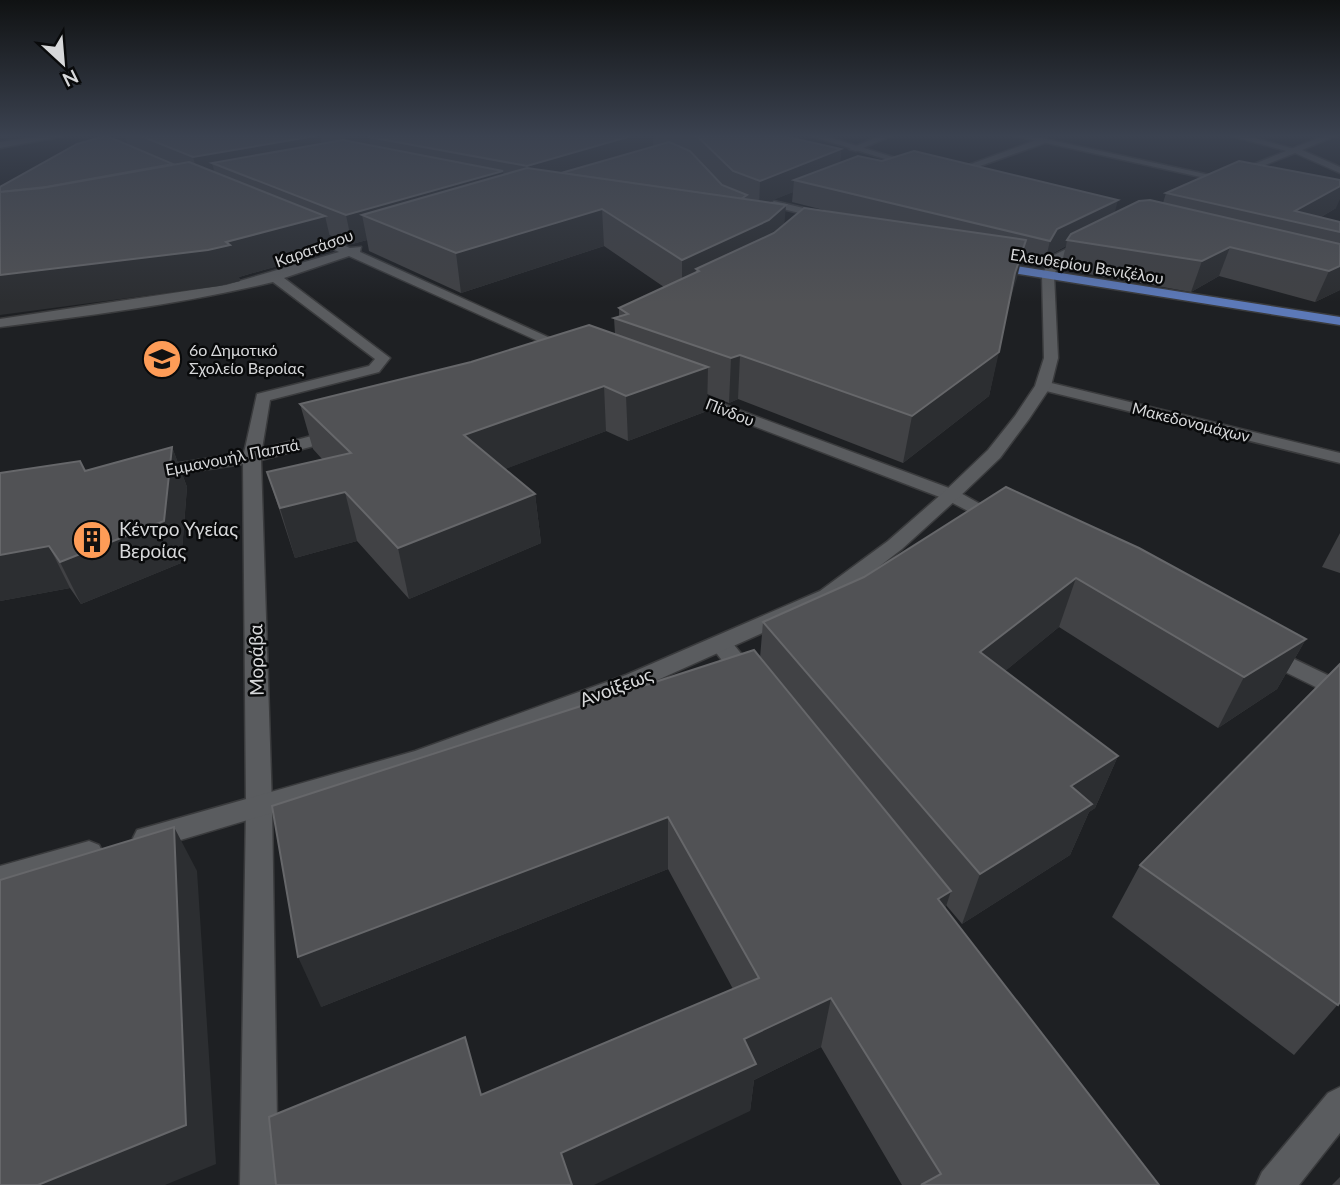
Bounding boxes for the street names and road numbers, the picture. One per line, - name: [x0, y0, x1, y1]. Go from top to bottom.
- street label: Καρατάσου: [272, 225, 356, 270]
- street label: Ελευθερίου Βενιζέλου: [1009, 244, 1165, 287]
- street label: Πίνδου: [703, 394, 757, 430]
- street label: Μακεδονομάχων: [1130, 398, 1252, 445]
- street label: Εμμανουήλ Παππά: [163, 434, 301, 479]
- street label: Μοράβα: [243, 623, 268, 696]
- street label: Ανοίξεως: [576, 662, 656, 711]

